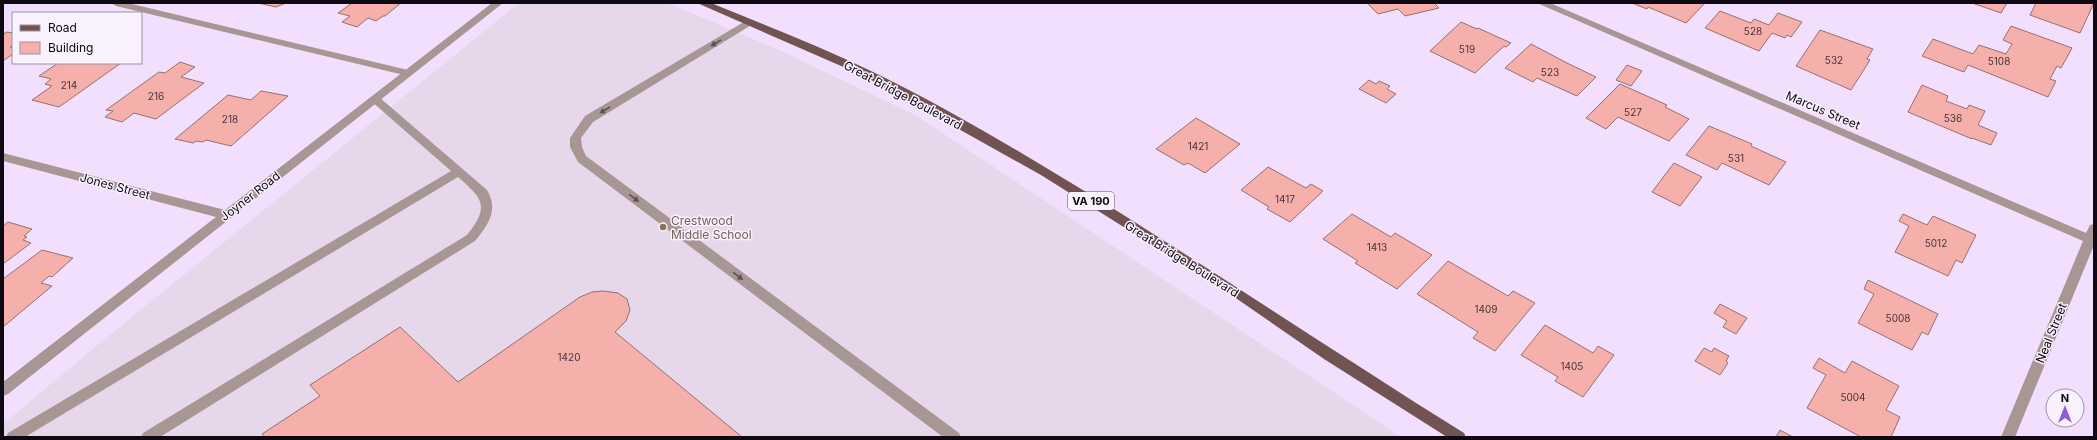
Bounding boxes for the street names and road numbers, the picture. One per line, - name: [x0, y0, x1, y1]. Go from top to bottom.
- street label: Great Bridge Boulevard: [841, 57, 965, 133]
- street label: Marcus Street: [1784, 88, 1863, 132]
- street label: Joyner Road: [217, 168, 283, 224]
- street label: Jones Street: [78, 169, 152, 203]
- road number: VA 190: [1068, 192, 1114, 210]
- street label: Great Bridge Boulevard: [1122, 218, 1242, 300]
- street label: Neal Street: [2032, 301, 2070, 365]

